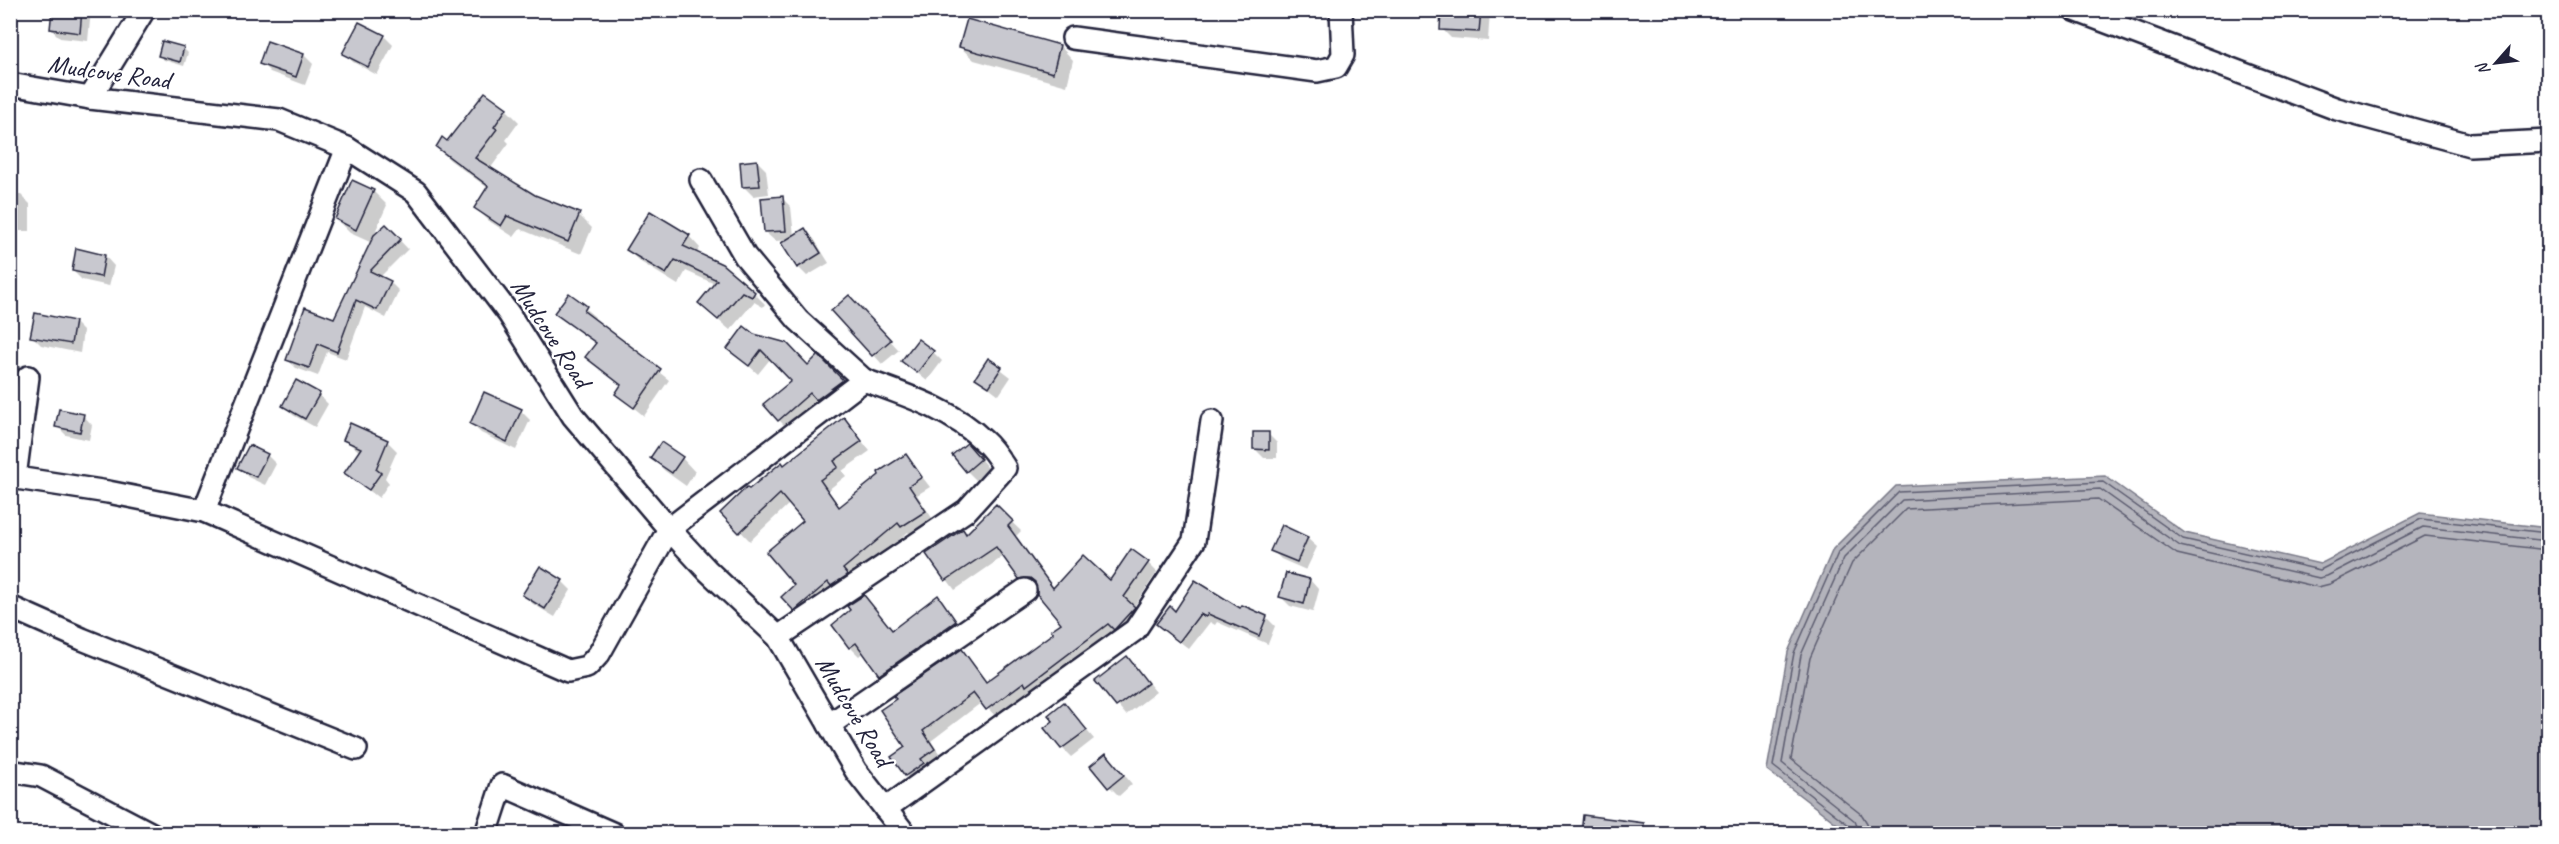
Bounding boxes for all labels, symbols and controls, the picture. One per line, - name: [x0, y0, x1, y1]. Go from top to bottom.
- north arrow: [2466, 33, 2526, 93]
- street label: Mudcove Road: [46, 47, 176, 97]
- text: N: [2471, 58, 2495, 79]
- street label: Mudcove Road: [504, 272, 601, 397]
- street label: Mudcove Road: [808, 650, 902, 776]

